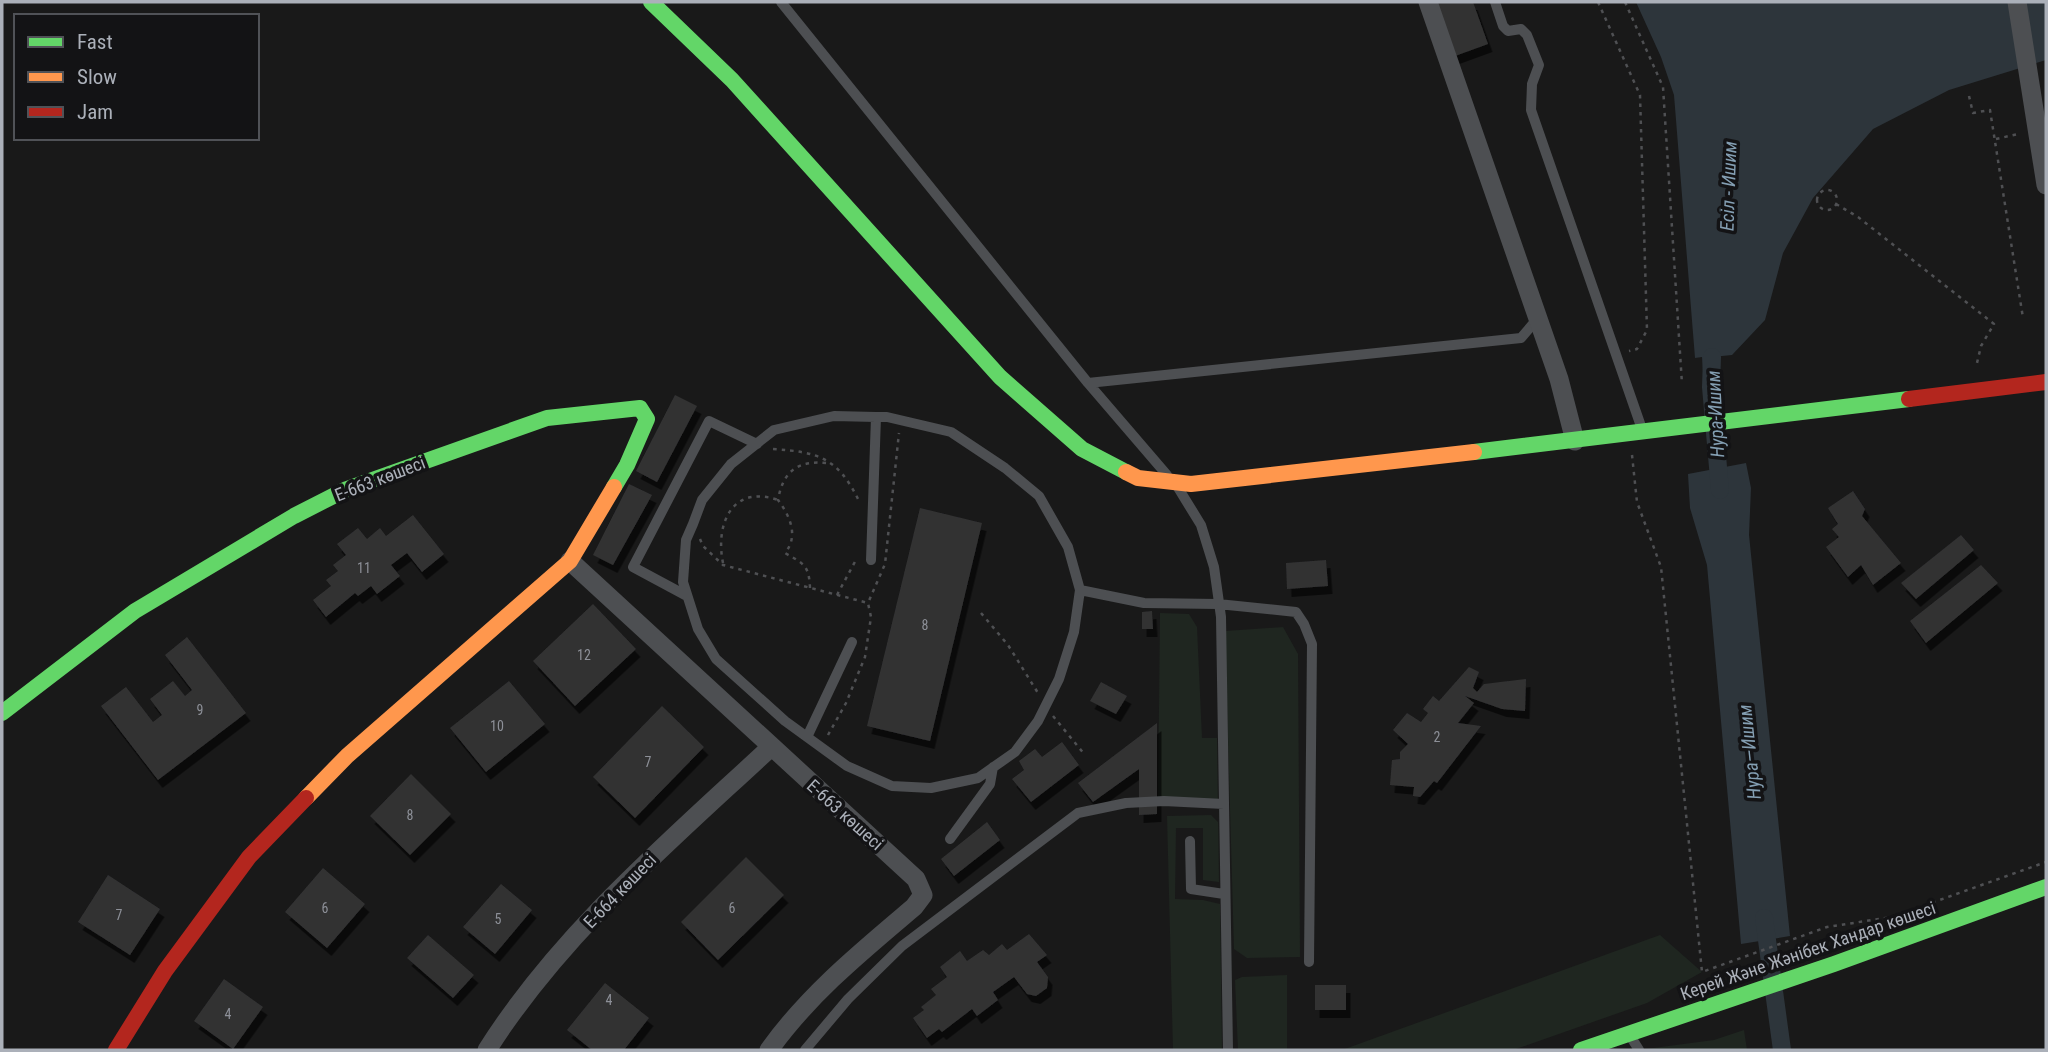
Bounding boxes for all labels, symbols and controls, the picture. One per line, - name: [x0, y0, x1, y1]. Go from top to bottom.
- legend: [14, 14, 259, 140]
- text: Fast: [77, 30, 113, 54]
- text: Slow: [77, 65, 117, 89]
- text: Jam: [77, 100, 113, 124]
- water label: Есіл - Ишим: [1715, 141, 1742, 231]
- water label: Нура-Ишим: [1702, 370, 1729, 458]
- street label: Е-663 көшесі: [332, 452, 428, 505]
- house number: 11: [357, 560, 371, 576]
- house number: 8: [922, 617, 929, 633]
- house number: 12: [577, 647, 591, 663]
- house number: 9: [197, 702, 203, 718]
- water label: Нура—Ишим: [1733, 703, 1766, 801]
- house number: 10: [490, 718, 504, 734]
- house number: 2: [1434, 729, 1441, 745]
- house number: 7: [645, 754, 652, 770]
- street label: Е-663 көшесі: [803, 775, 888, 854]
- house number: 8: [407, 807, 414, 823]
- street label: Е-664 көшесі: [579, 849, 660, 932]
- street label: Керей Және Жәнібек Хандар көшесі: [1677, 897, 1938, 1004]
- house number: 6: [322, 900, 329, 916]
- house number: 6: [729, 900, 736, 916]
- house number: 7: [116, 907, 123, 923]
- house number: 5: [495, 911, 502, 927]
- house number: 4: [606, 992, 613, 1008]
- house number: 4: [225, 1006, 232, 1022]

